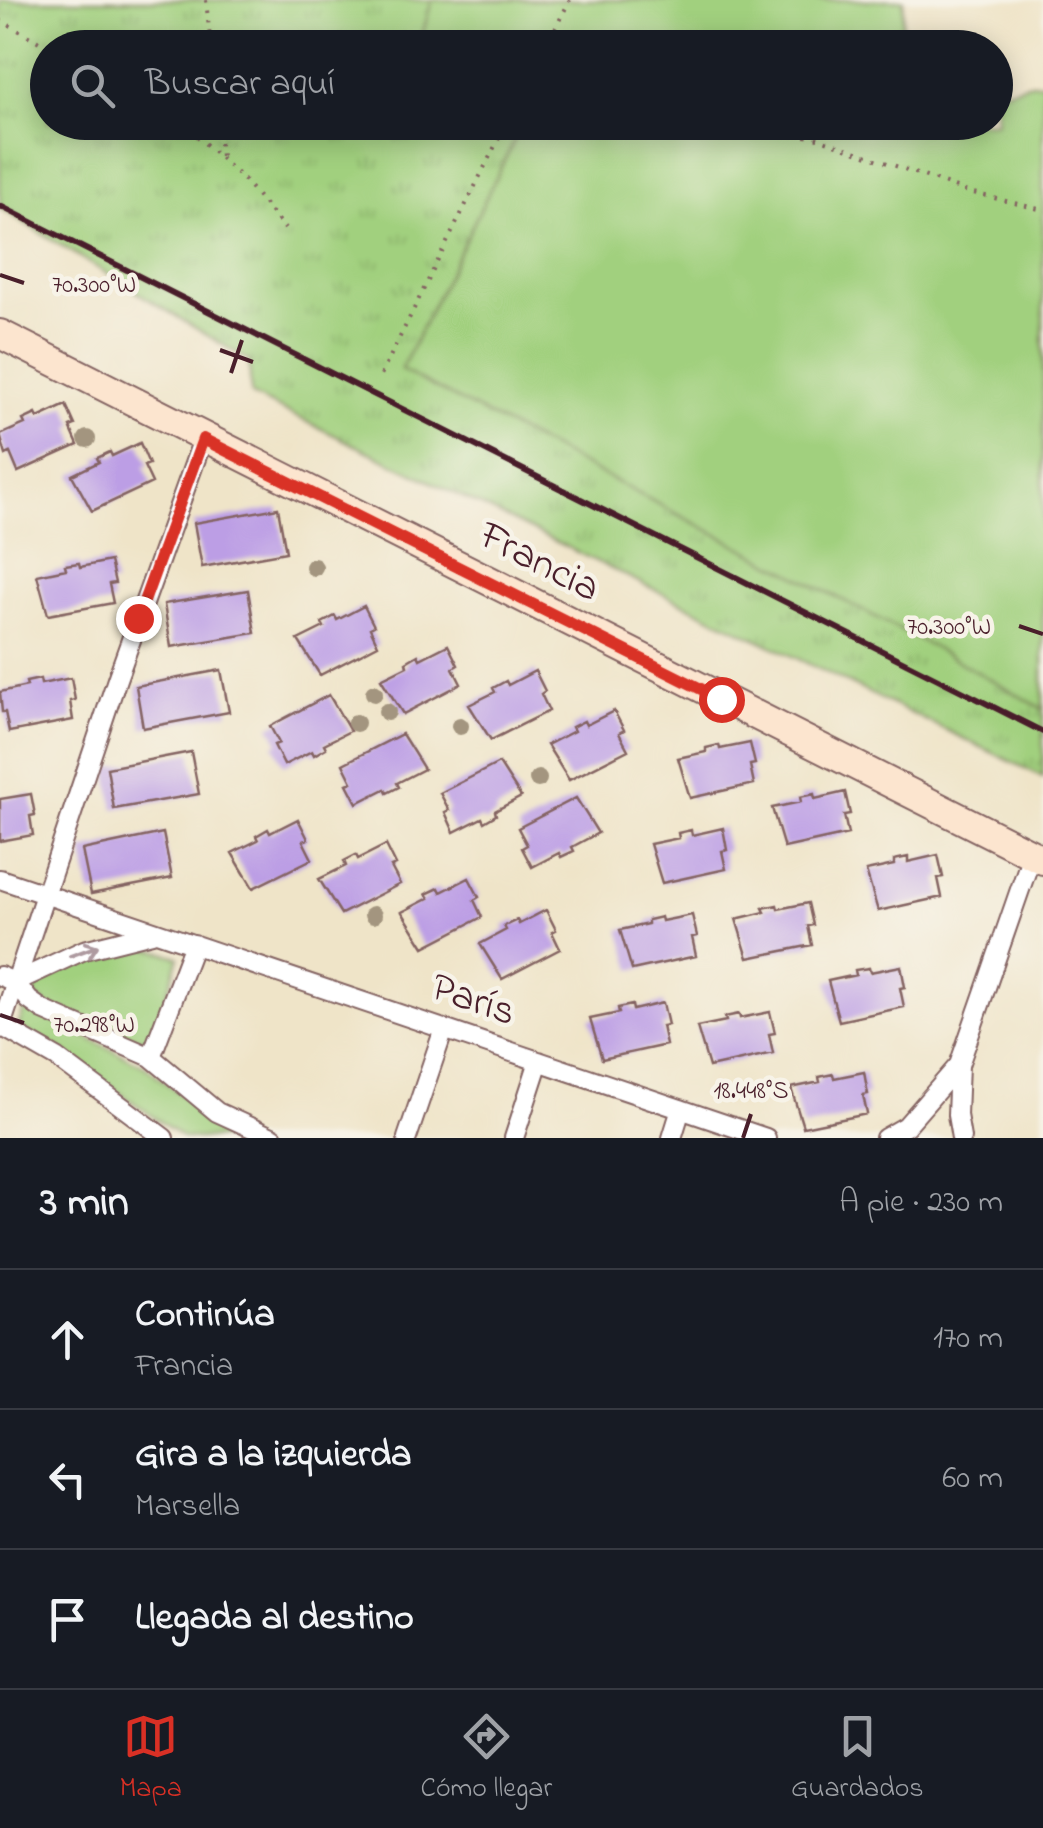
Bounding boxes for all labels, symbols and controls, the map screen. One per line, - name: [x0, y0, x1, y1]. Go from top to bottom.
- search box: [30, 30, 1013, 140]
- text: Buscar aquí: [145, 57, 335, 113]
- icon: search: [65, 58, 120, 113]
- text: 70.300°W: [52, 268, 136, 304]
- street label: Francia: [467, 506, 610, 619]
- route end: [116, 596, 162, 642]
- text: 70.300°W: [907, 610, 991, 646]
- route start: [699, 677, 745, 723]
- one-way arrow: [67, 941, 98, 959]
- street label: París: [422, 958, 524, 1044]
- text: 70.298°W: [53, 1008, 135, 1044]
- text: 18.448°S: [713, 1074, 789, 1110]
- text: 3 min: [40, 1173, 129, 1234]
- text: A pie · 230 m: [839, 1180, 1003, 1227]
- text: Continúa: [135, 1288, 275, 1344]
- icon: ahead: [40, 1312, 95, 1367]
- text: 170 m: [933, 1316, 1003, 1363]
- text: Francia: [135, 1344, 233, 1391]
- text: Gira a la izquierda: [135, 1428, 412, 1484]
- icon: left: [40, 1452, 95, 1507]
- text: 60 m: [942, 1456, 1003, 1503]
- text: Marsella: [135, 1484, 240, 1531]
- text: Llegada al destino: [135, 1591, 414, 1647]
- icon: arrive: [40, 1592, 95, 1647]
- tab: Mapa: [119, 1709, 182, 1810]
- tab: Cómo llegar: [421, 1709, 552, 1810]
- tab: Guardados: [791, 1709, 924, 1810]

